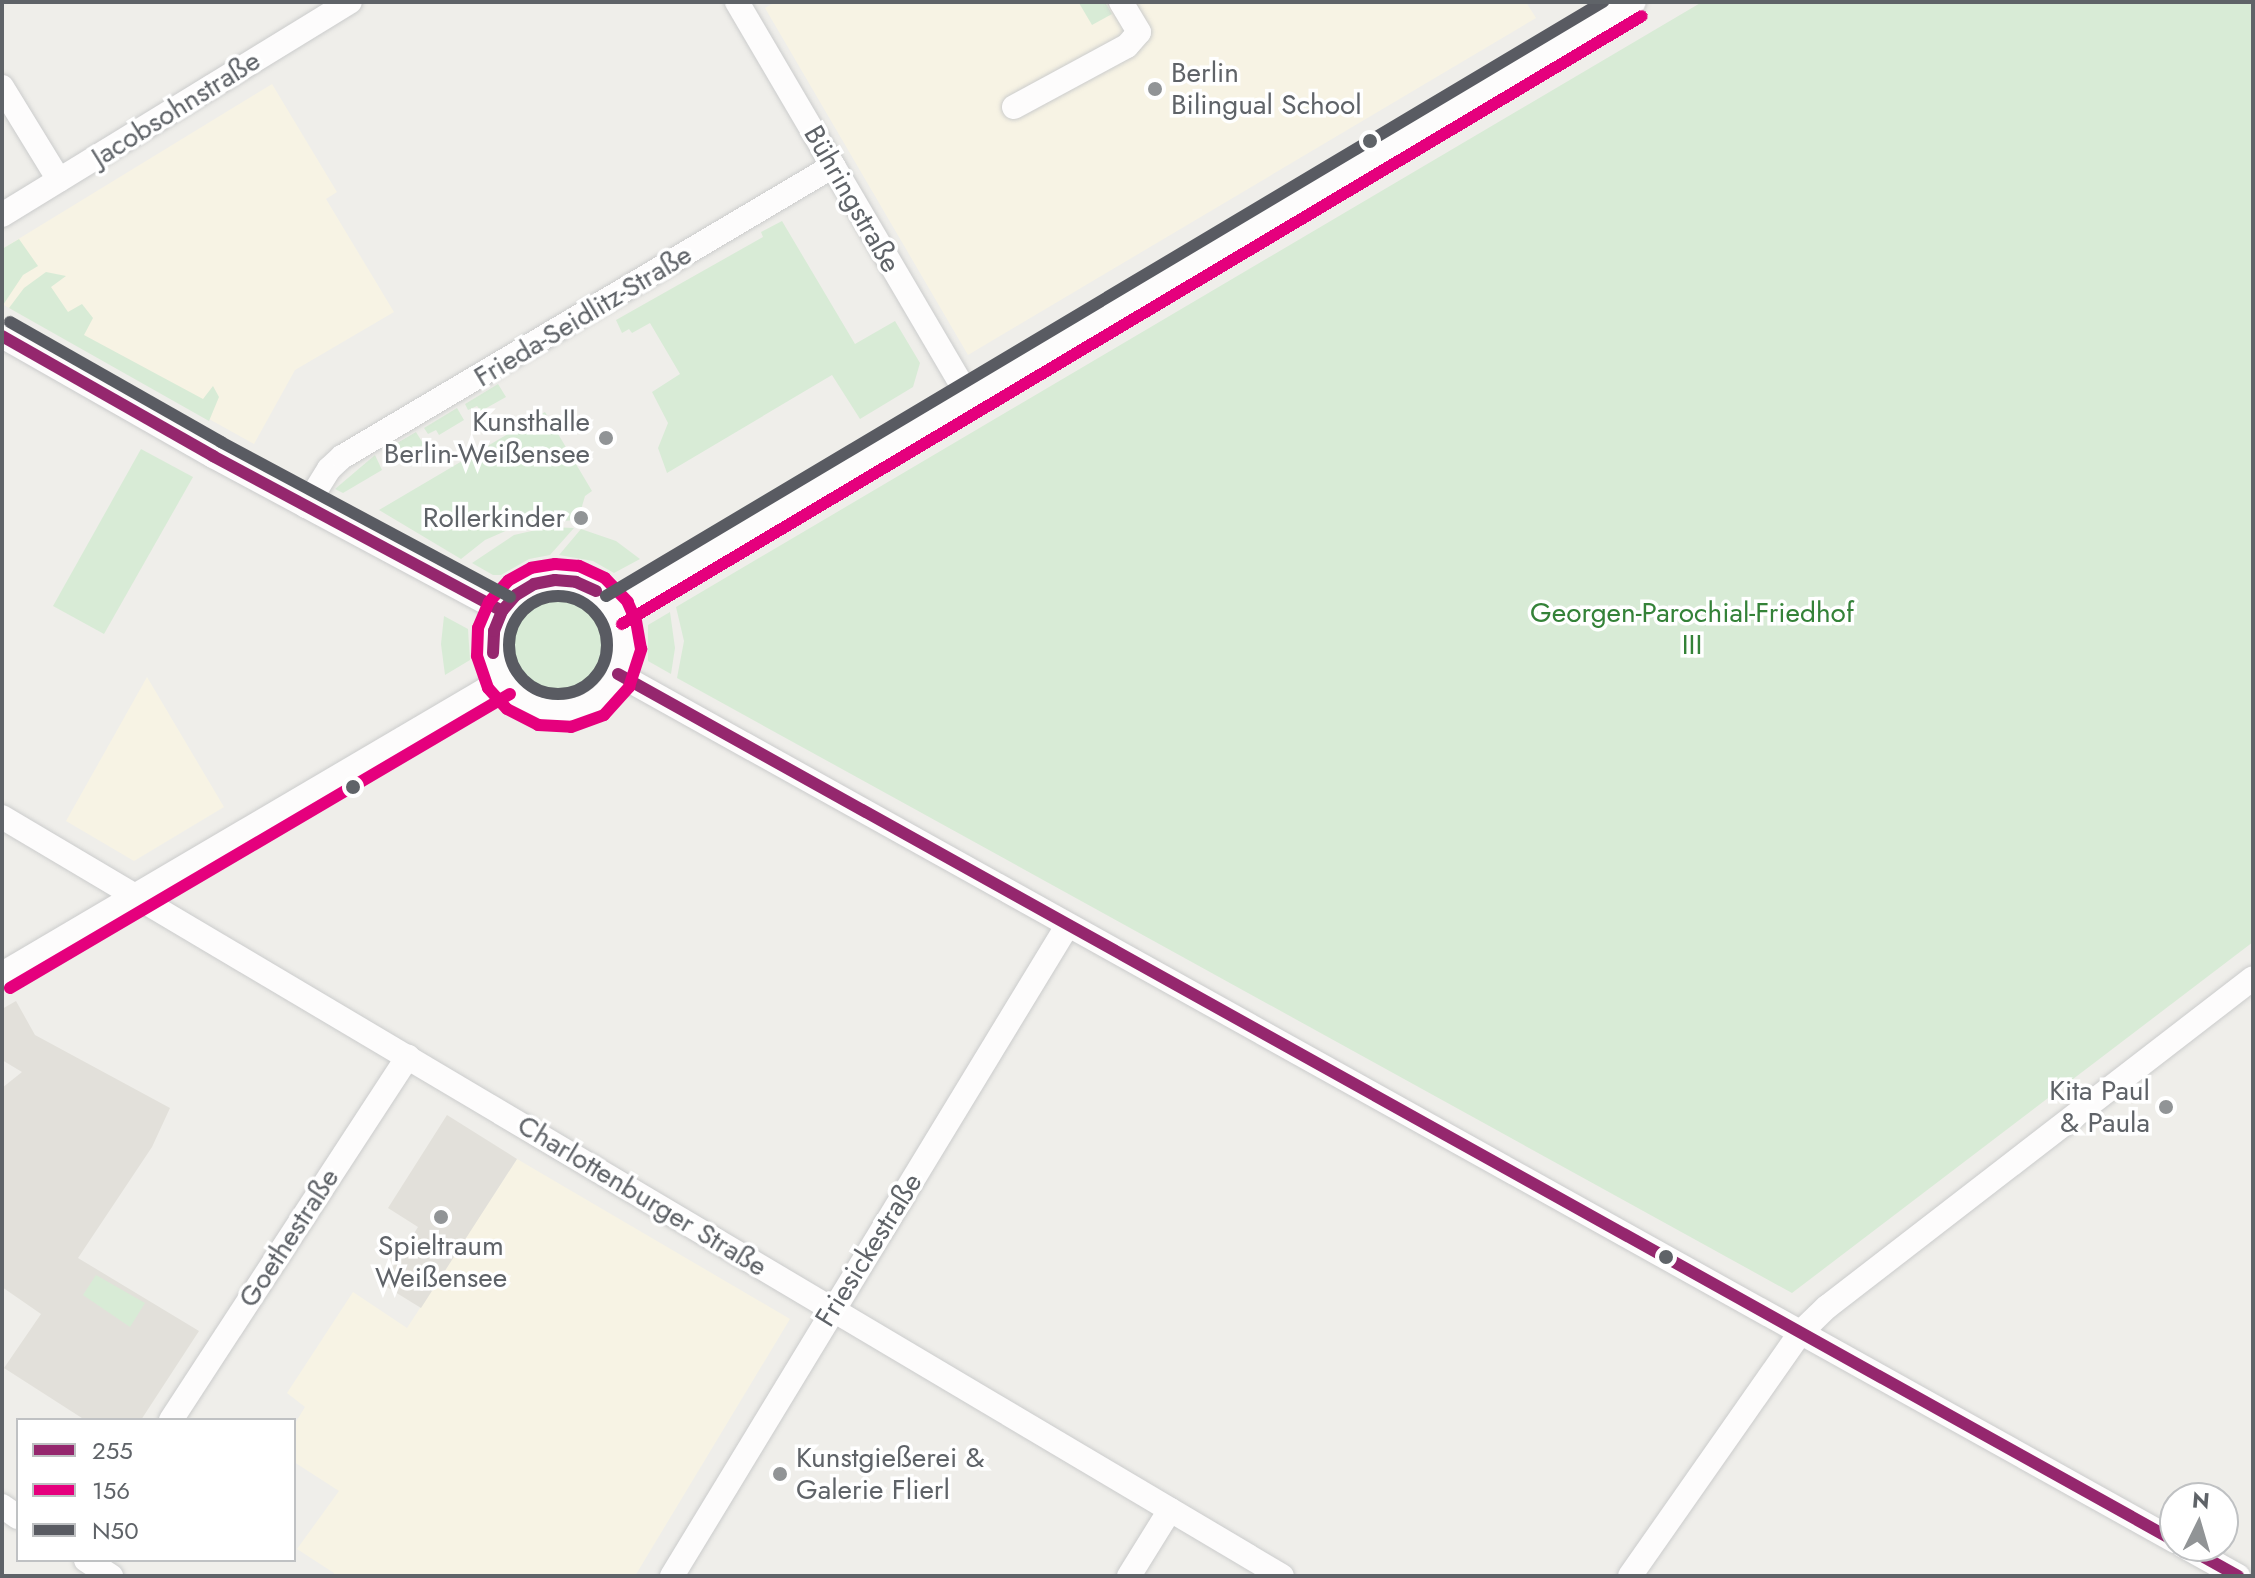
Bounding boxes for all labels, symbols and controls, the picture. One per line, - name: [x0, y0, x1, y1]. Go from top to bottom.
- street label: Jacobsohnstraße: [86, 44, 266, 174]
- place label: Berlin Bilingual School: [1171, 56, 1362, 122]
- marker: Berlin Bilingual School: [1146, 80, 1164, 98]
- street label: Bühringstraße: [796, 120, 908, 278]
- unlabelled marker: [1362, 133, 1378, 149]
- street label: Frieda-Seidlitz-Straße: [468, 238, 698, 394]
- place label: Kunsthalle Berlin-Weißensee: [384, 405, 590, 471]
- marker: Kunsthalle Berlin-Weißensee: [597, 429, 615, 447]
- place label: Rollerkinder: [423, 501, 565, 535]
- marker: Rollerkinder: [572, 509, 590, 527]
- park label: Georgen-Parochial-Friedhof III: [1530, 596, 1854, 662]
- unlabelled marker: [345, 779, 361, 795]
- place label: Kita Paul & Paula: [2049, 1074, 2150, 1140]
- marker: Kita Paul & Paula: [2157, 1098, 2175, 1116]
- street label: Charlottenburger Straße: [511, 1108, 773, 1284]
- street label: Goethestraße: [232, 1162, 346, 1314]
- street label: Friesickestraße: [809, 1167, 929, 1333]
- marker: Spieltraum Weißensee: [432, 1208, 450, 1226]
- place label: Spieltraum Weißensee: [375, 1229, 507, 1295]
- unlabelled marker: [1658, 1249, 1674, 1265]
- legend: [16, 1418, 296, 1562]
- text: 255: [92, 1433, 133, 1468]
- place label: Kunstgießerei & Galerie Flierl: [796, 1441, 984, 1507]
- marker: Kunstgießerei & Galerie Flierl: [771, 1465, 789, 1483]
- text: 156: [92, 1473, 130, 1508]
- north arrow: [2159, 1482, 2239, 1562]
- text: N: [2191, 1483, 2211, 1517]
- text: N50: [92, 1513, 139, 1548]

